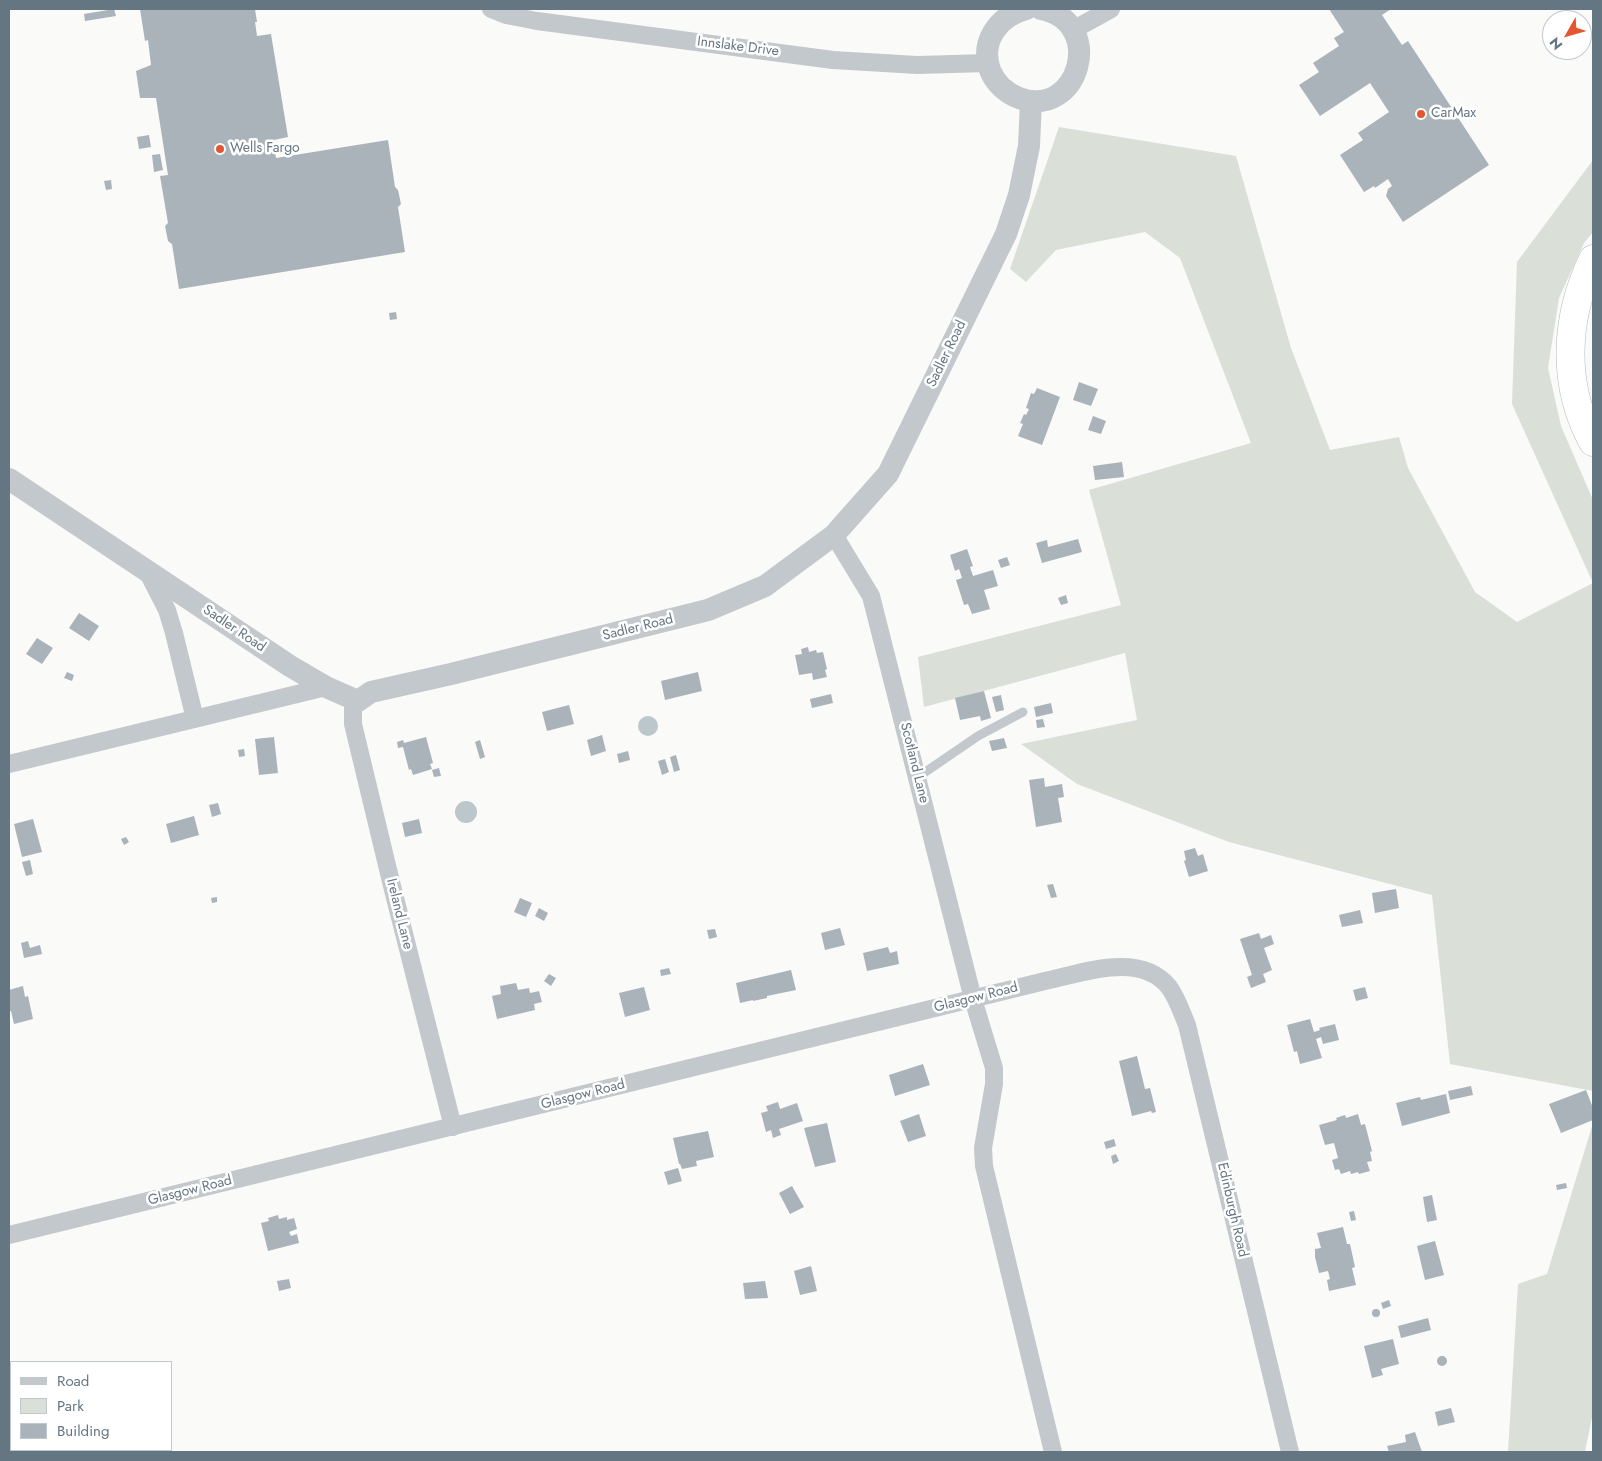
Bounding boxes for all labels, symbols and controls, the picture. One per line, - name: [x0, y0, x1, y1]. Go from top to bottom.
- north arrow: [1542, 10, 1592, 60]
- text: N: [1545, 33, 1567, 54]
- street label: Innslake Drive: [696, 34, 780, 60]
- place label: CarMax: [1431, 106, 1476, 122]
- marker: CarMax: [1415, 108, 1427, 120]
- place label: Wells Fargo: [230, 141, 300, 157]
- marker: Wells Fargo: [214, 143, 226, 155]
- street label: Sadler Road: [924, 318, 970, 390]
- street label: Sadler Road: [199, 602, 269, 656]
- street label: Sadler Road: [601, 611, 675, 645]
- street label: Scotland Lane: [896, 721, 932, 805]
- street label: Ireland Lane: [382, 877, 416, 951]
- street label: Glasgow Road: [932, 979, 1020, 1017]
- street label: Glasgow Road: [539, 1076, 627, 1114]
- street label: Edinburgh Road: [1213, 1161, 1251, 1259]
- street label: Glasgow Road: [146, 1172, 234, 1210]
- legend: [10, 1361, 172, 1451]
- text: Road: [57, 1370, 89, 1392]
- text: Park: [57, 1395, 84, 1417]
- text: Building: [57, 1420, 109, 1442]

